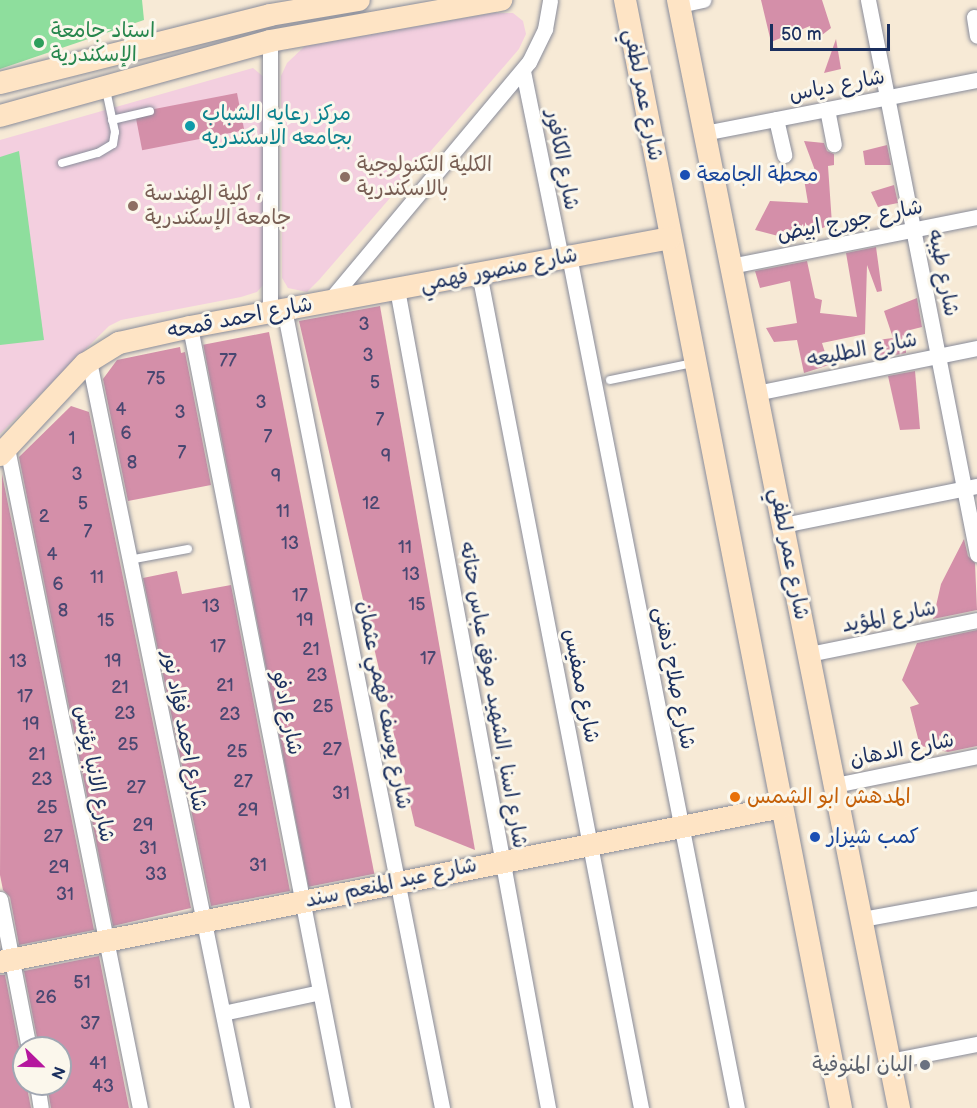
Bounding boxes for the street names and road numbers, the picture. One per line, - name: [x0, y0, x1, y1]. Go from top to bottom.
- street label: شارع عمر لطفي: [618, 27, 668, 163]
- street label: شارع دياس: [787, 64, 887, 108]
- street label: شارع الكافور: [540, 108, 584, 212]
- street label: شارع جورج ابيض: [775, 195, 925, 247]
- street label: شارع طيبه: [922, 227, 964, 319]
- street label: شارع منصور فهمي: [418, 242, 580, 298]
- street label: شارع احمد قمحه: [165, 292, 315, 344]
- street label: شارع الطليعه: [805, 327, 919, 373]
- street label: شارع عمر لطفي: [764, 486, 814, 622]
- street label: شارع اسنا , الشهيد موفق عباس حتاته: [454, 540, 532, 850]
- street label: شارع المؤيد: [840, 596, 938, 638]
- street label: شارع يوسف فهمي عثمان: [351, 599, 417, 811]
- street label: شارع صلاح ذهنى: [648, 604, 700, 752]
- street label: شارع ممفيس: [558, 627, 604, 745]
- street label: شارع احمد فؤاد نور: [156, 648, 212, 814]
- street label: شارع ادفو: [267, 669, 307, 757]
- street label: شارع الانبا يؤنس: [68, 704, 120, 844]
- street label: شارع الدهان: [848, 728, 956, 772]
- street label: شارع عبد المنعم سند: [303, 852, 479, 914]

